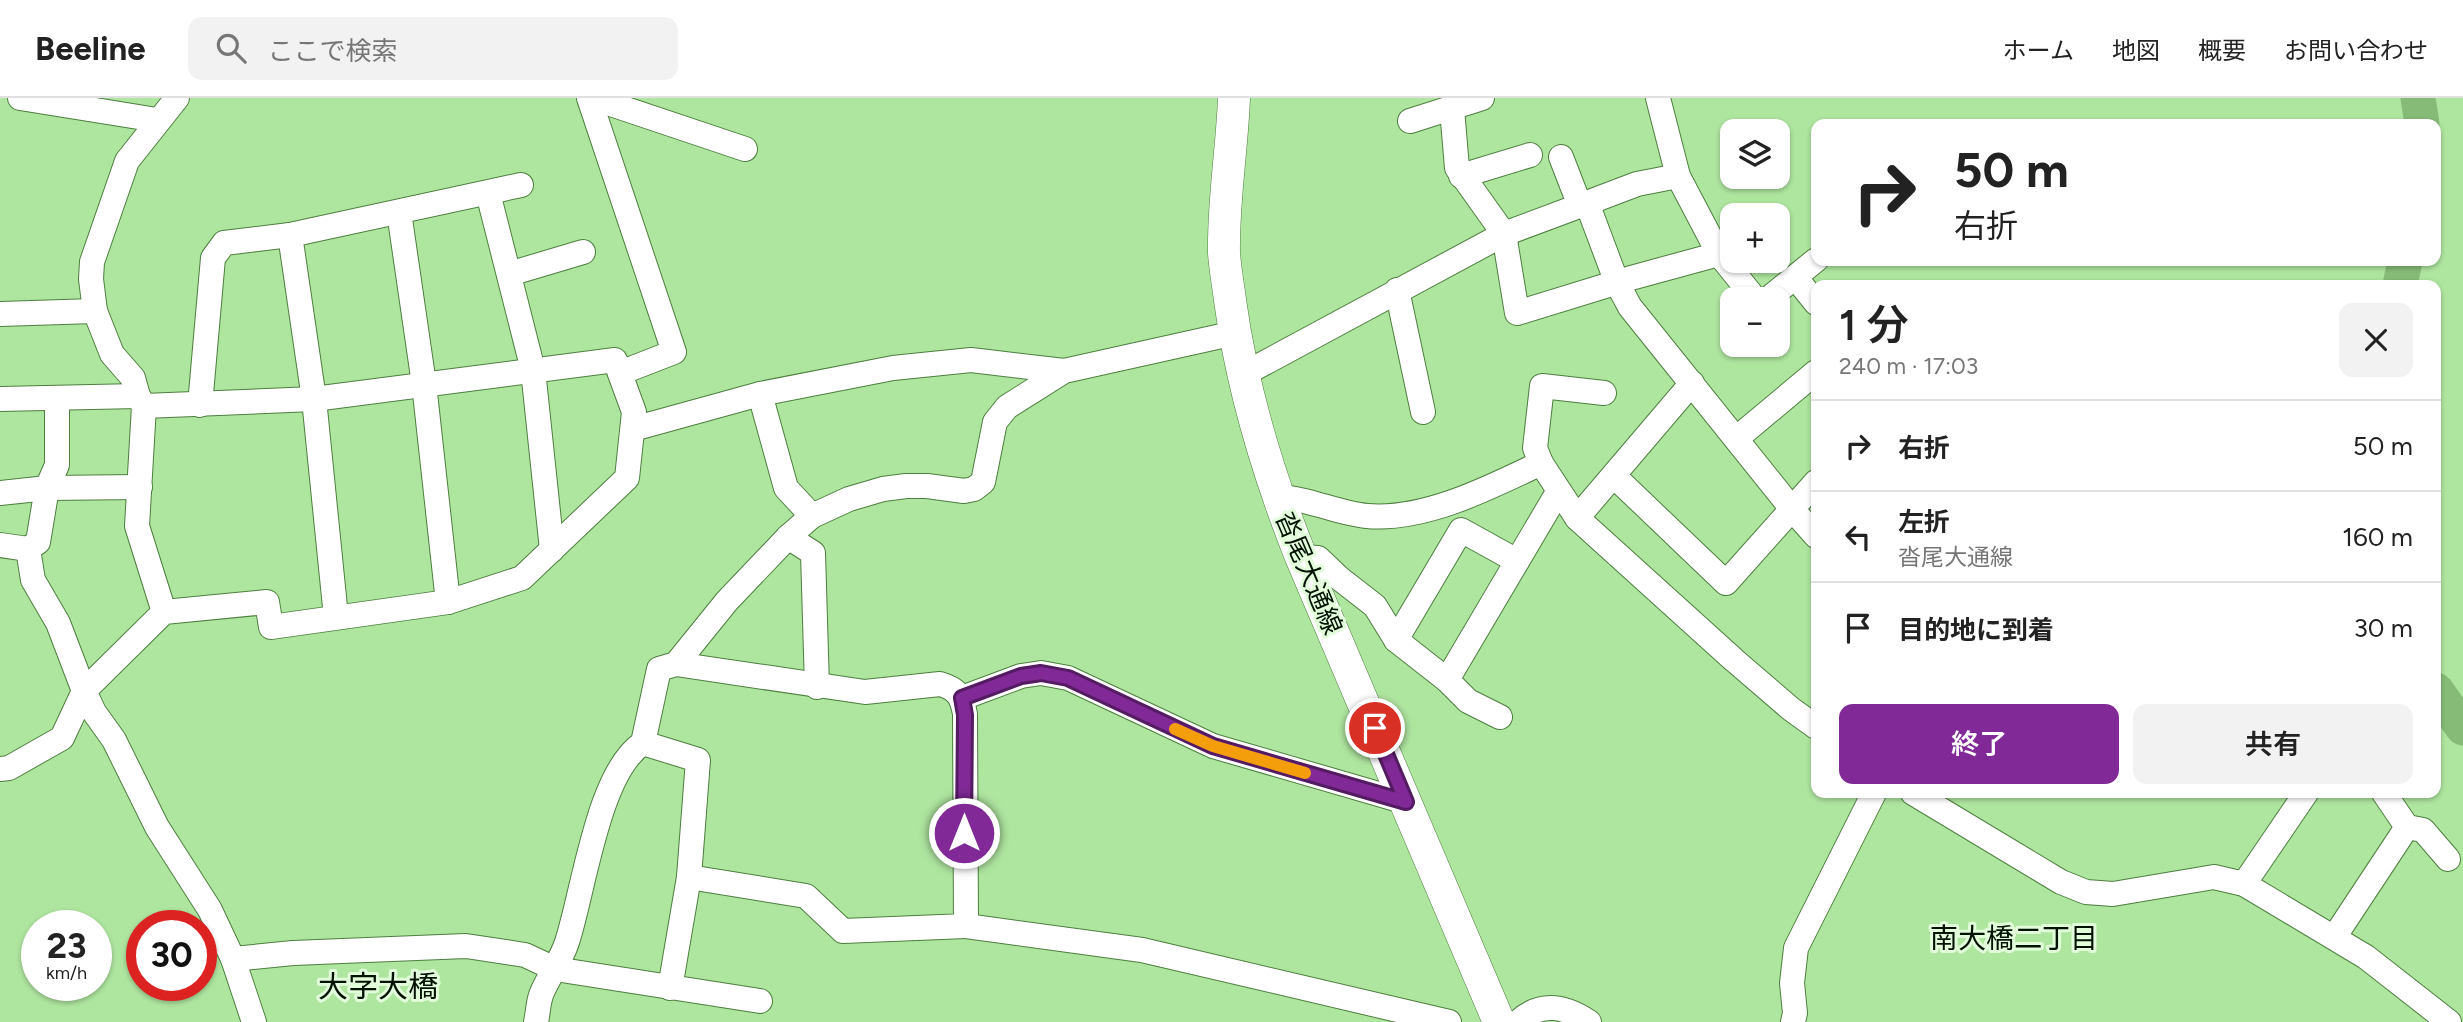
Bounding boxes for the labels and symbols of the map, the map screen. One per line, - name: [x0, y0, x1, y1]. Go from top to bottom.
- street label: 沓尾大通線: [1269, 507, 1349, 639]
- pin: [1345, 698, 1405, 758]
- position arrow: [927, 796, 1001, 870]
- speed limit sign: 30: [126, 910, 217, 1001]
- district label: 南大橋二丁目: [1930, 921, 2098, 955]
- district label: 大字大橋: [318, 968, 438, 1005]

